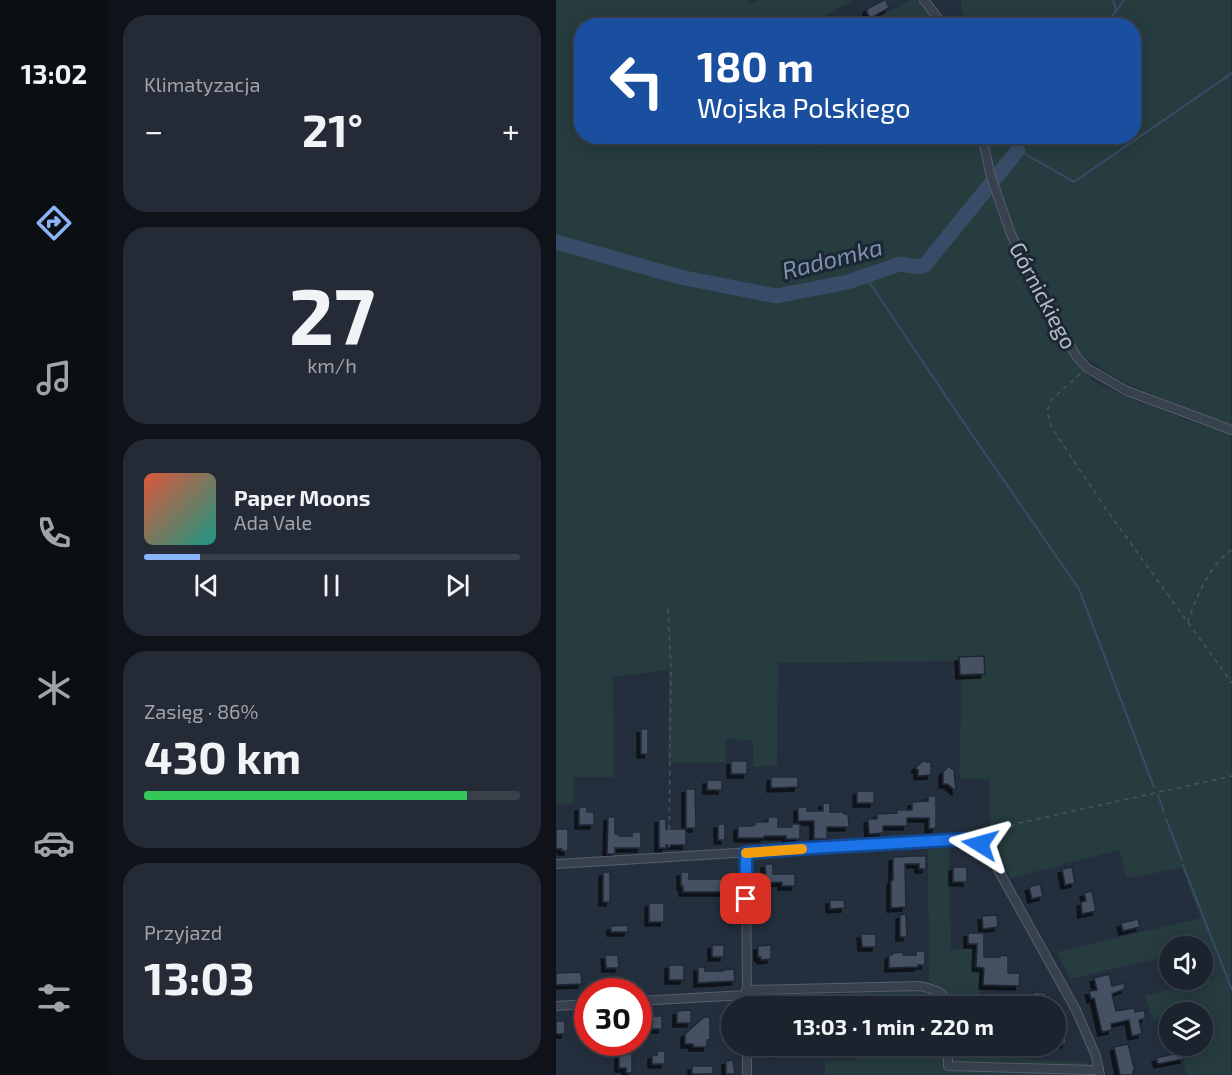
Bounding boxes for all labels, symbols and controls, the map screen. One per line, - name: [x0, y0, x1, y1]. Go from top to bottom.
- text: 180 m: [697, 40, 814, 90]
- icon: left: [598, 42, 676, 120]
- text: 13:02: [21, 57, 87, 89]
- text: Klimatyzacja: [144, 72, 260, 96]
- text: Wojska Polskiego: [697, 91, 911, 123]
- text: 21°: [302, 102, 363, 156]
- text: −: [144, 110, 163, 150]
- text: +: [502, 110, 520, 150]
- icon: directions: [33, 202, 75, 244]
- water label: Radomka: [779, 231, 885, 285]
- street label: Górnickiego: [1005, 237, 1083, 353]
- text: 27: [289, 267, 375, 361]
- text: km/h: [307, 353, 357, 377]
- icon: music: [33, 357, 75, 399]
- text: Paper Moons: [234, 484, 370, 510]
- text: Ada Vale: [234, 510, 312, 534]
- icon: phone: [33, 512, 75, 554]
- icon: previous: [190, 569, 223, 602]
- icon: pause: [315, 569, 348, 602]
- icon: next: [441, 569, 474, 602]
- icon: climate: [33, 667, 75, 709]
- text: Zasięg · 86%: [144, 699, 258, 723]
- text: 430 km: [144, 729, 301, 783]
- position arrow: [948, 812, 1012, 876]
- icon: car: [33, 822, 75, 864]
- pin: [720, 873, 771, 924]
- icon: arrive: [729, 882, 762, 915]
- text: Przyjazd: [144, 920, 222, 944]
- map controls: [1159, 936, 1213, 1056]
- button: sound: [1159, 936, 1213, 990]
- text: 13:03: [144, 950, 254, 1004]
- icon: filters: [33, 977, 75, 1019]
- speed limit sign: 30: [574, 978, 652, 1056]
- button: layers: [1159, 1002, 1213, 1056]
- text: 13:03 · 1 min · 220 m: [793, 1013, 994, 1039]

